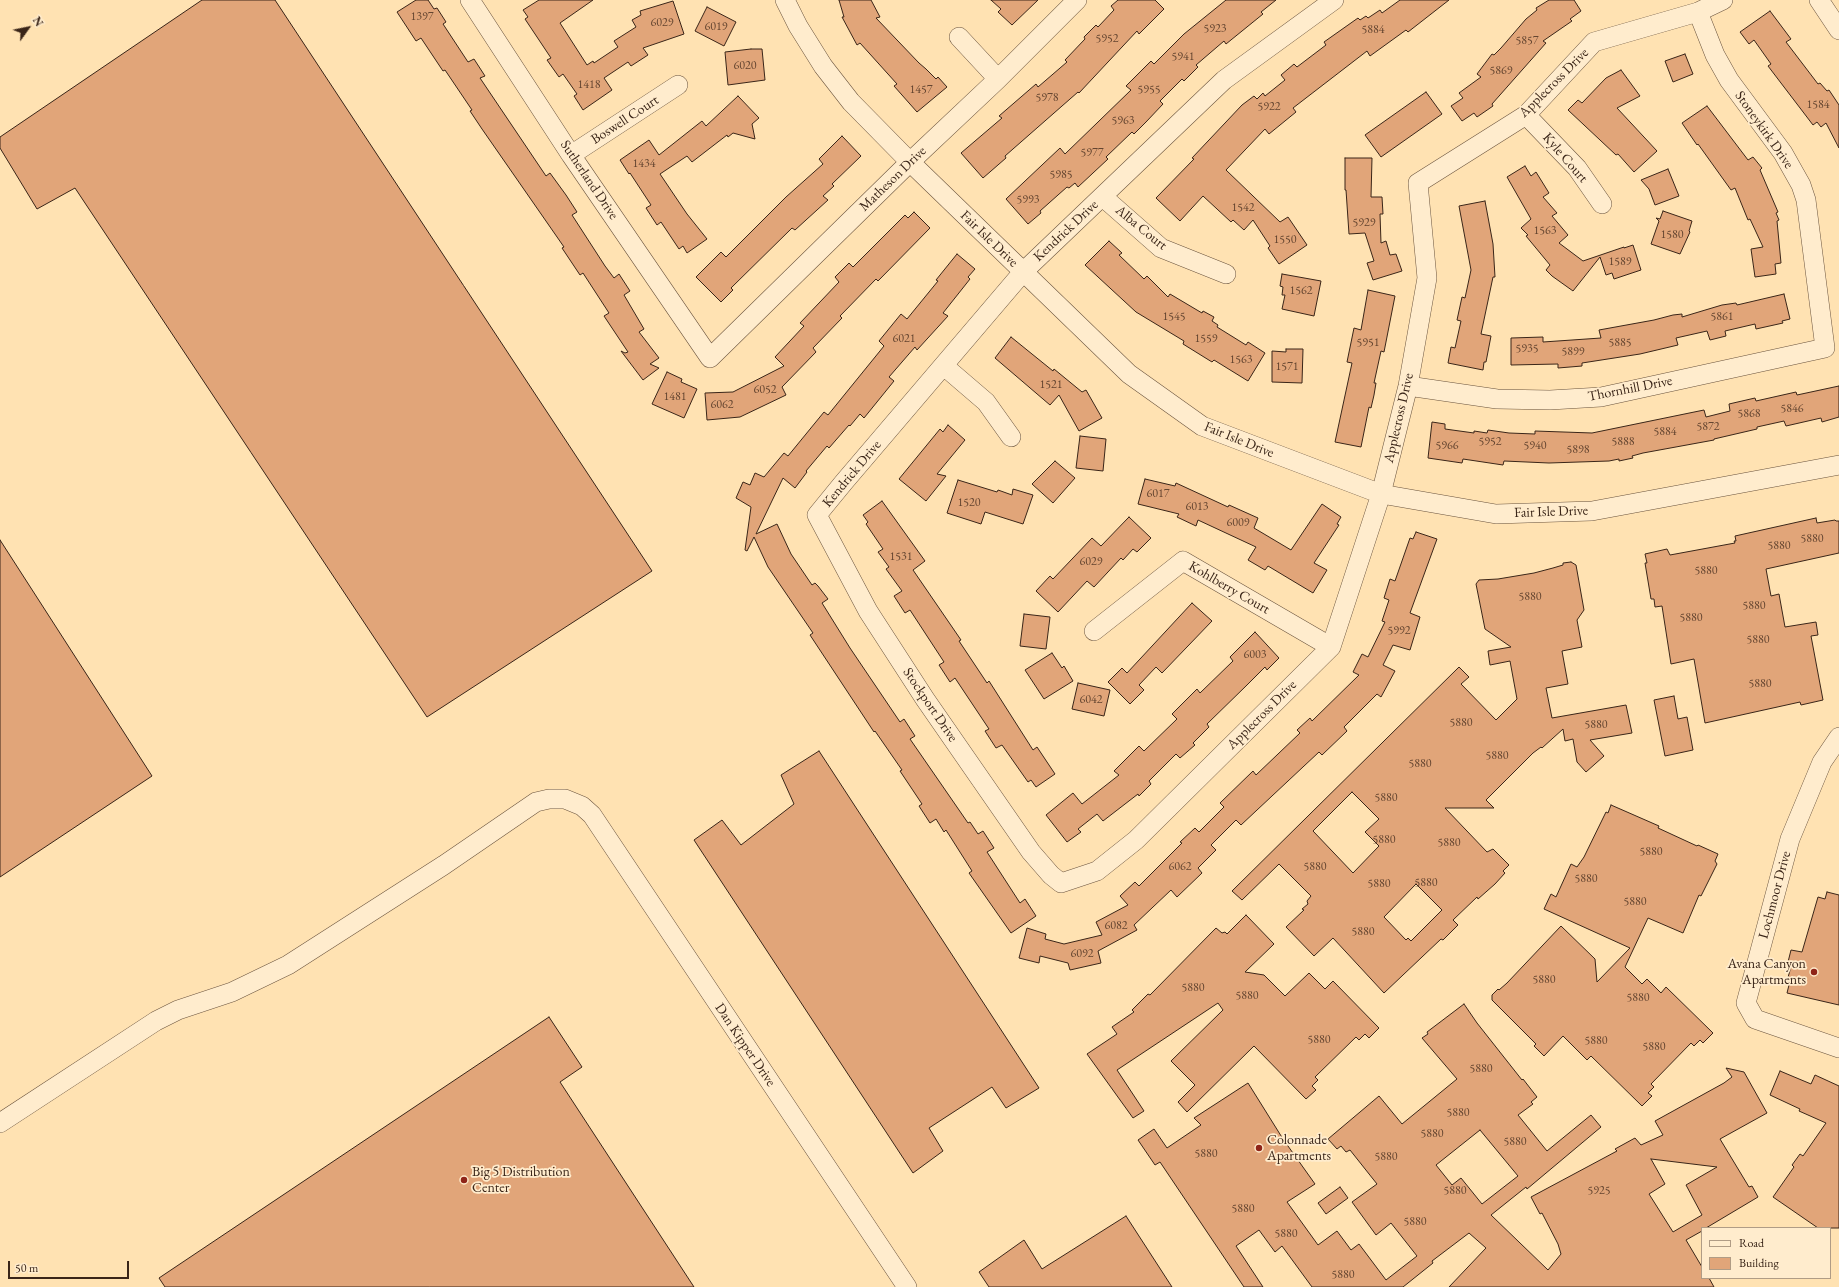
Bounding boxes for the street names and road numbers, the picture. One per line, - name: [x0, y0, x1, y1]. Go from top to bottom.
- street label: Applecross Drive: [1516, 45, 1592, 121]
- street label: Stoneykirk Drive: [1731, 88, 1797, 172]
- street label: Boswell Court: [588, 92, 662, 148]
- street label: Kyle Court: [1539, 130, 1591, 186]
- street label: Sutherland Drive: [556, 137, 622, 223]
- street label: Matheson Drive: [856, 143, 930, 215]
- street label: Kendrick Drive: [1030, 197, 1102, 265]
- street label: Alba Court: [1112, 202, 1170, 254]
- street label: Fair Isle Drive: [957, 207, 1021, 271]
- street label: Applecross Drive: [1381, 372, 1417, 464]
- street label: Thornhill Drive: [1586, 373, 1674, 405]
- street label: Fair Isle Drive: [1202, 418, 1276, 462]
- street label: Kendrick Drive: [819, 437, 885, 511]
- street label: Fair Isle Drive: [1514, 502, 1588, 522]
- street label: Kohlberry Court: [1185, 558, 1273, 618]
- street label: Stockport Drive: [899, 665, 961, 745]
- street label: Applecross Drive: [1224, 677, 1300, 753]
- street label: Lochmoor Drive: [1755, 849, 1795, 941]
- street label: Dan Kipper Drive: [711, 1000, 779, 1090]

